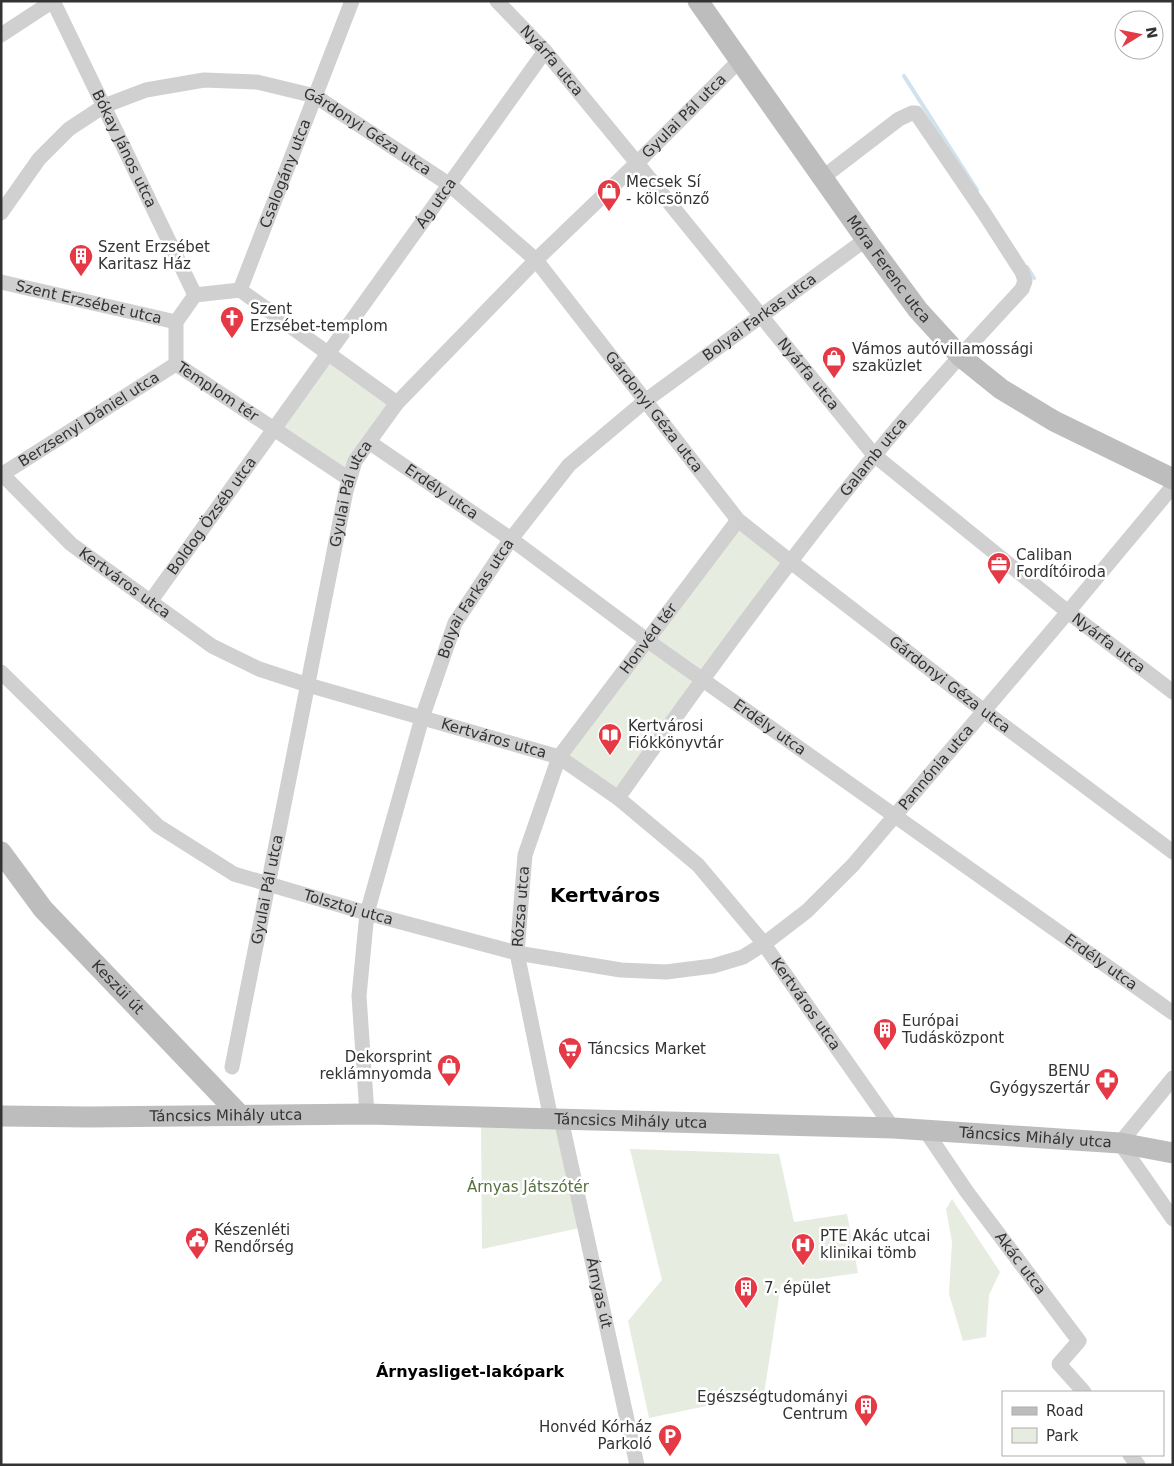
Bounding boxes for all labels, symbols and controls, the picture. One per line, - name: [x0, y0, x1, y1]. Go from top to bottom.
- north arrow: [1114, 10, 1164, 60]
- street label: Nyárfa utca: [516, 22, 587, 100]
- text: N: [1143, 26, 1161, 40]
- street label: Gyulai Pál utca: [638, 70, 730, 162]
- street label: Gárdonyi Géza utca: [302, 85, 435, 179]
- street label: Bókay János utca: [88, 87, 160, 210]
- street label: Csalogány utca: [256, 116, 314, 231]
- place label: Mecsek Sí - kölcsönző: [626, 173, 709, 208]
- street label: Ág utca: [411, 174, 460, 232]
- shop icon: Mecsek Sí - kölcsönző: [596, 178, 622, 212]
- street label: Móra Ferenc utca: [843, 212, 934, 327]
- place label: Szent Erzsébet Karitasz Ház: [98, 238, 210, 273]
- building icon: Szent Erzsébet Karitasz Ház: [68, 243, 94, 277]
- street label: Bolyai Farkas utca: [699, 270, 820, 365]
- street label: Szent Erzsébet utca: [14, 277, 164, 328]
- place label: Szent Erzsébet-templom: [250, 300, 388, 335]
- church icon: Szent Erzsébet-templom: [219, 305, 245, 339]
- street label: Nyárfa utca: [774, 334, 843, 414]
- place label: Vámos autóvillamossági szaküzlet: [852, 340, 1033, 375]
- shop icon: Vámos autóvillamossági szaküzlet: [821, 345, 847, 379]
- street label: Gárdonyi Géza utca: [601, 348, 707, 476]
- street label: Templom tér: [173, 358, 262, 426]
- street label: Berzsenyi Dániel utca: [15, 368, 163, 471]
- street label: Galamb utca: [836, 414, 911, 500]
- street label: Gyulai Pál utca: [326, 437, 376, 549]
- street label: Boldog Özséb utca: [163, 453, 260, 578]
- street label: Erdély utca: [402, 460, 482, 523]
- street label: Bolyai Farkas utca: [434, 535, 518, 661]
- street label: Kertváros utca: [75, 544, 174, 622]
- place label: Caliban Fordítóiroda: [1016, 546, 1106, 581]
- office icon: Caliban Fordítóiroda: [986, 551, 1012, 585]
- street label: Honvéd tér: [616, 599, 681, 677]
- street label: Nyárfa utca: [1068, 609, 1149, 677]
- street label: Gárdonyi Géza utca: [885, 632, 1014, 737]
- street label: Erdély utca: [730, 695, 810, 759]
- street label: Kertváros utca: [439, 715, 549, 762]
- place label: Kertvárosi Fiókkönyvtár: [628, 717, 724, 752]
- street label: Pannónia utca: [895, 721, 977, 814]
- library icon: Kertvárosi Fiókkönyvtár: [597, 722, 623, 756]
- street label: Gyulai Pál utca: [247, 833, 287, 946]
- street label: Rózsa utca: [509, 865, 533, 948]
- district label: Kertváros: [550, 883, 660, 907]
- street label: Tolsztoj utca: [300, 886, 395, 929]
- street label: Erdély utca: [1061, 930, 1141, 994]
- street label: Kertváros utca: [767, 954, 845, 1054]
- street label: Keszüi út: [88, 956, 148, 1018]
- place label: Európai Tudásközpont: [901, 1012, 1004, 1047]
- building icon: Európai Tudásközpont: [872, 1017, 898, 1051]
- supermarket icon: Táncsics Market: [557, 1036, 583, 1070]
- place label: Táncsics Market: [587, 1040, 706, 1058]
- place label: Dekorsprint reklámnyomda: [319, 1048, 432, 1083]
- shop icon: Dekorsprint reklámnyomda: [436, 1053, 462, 1087]
- place label: BENU Gyógyszertár: [990, 1062, 1091, 1097]
- pharmacy icon: BENU Gyógyszertár: [1094, 1067, 1120, 1101]
- street label: Táncsics Mihály utca: [148, 1106, 303, 1125]
- street label: Táncsics Mihály utca: [553, 1110, 708, 1132]
- street label: Táncsics Mihály utca: [958, 1123, 1112, 1151]
- park label: Árnyas Játszótér: [467, 1177, 590, 1196]
- place label: Készenléti Rendőrség: [214, 1221, 294, 1256]
- public building icon: Készenléti Rendőrség: [184, 1226, 210, 1260]
- place label: PTE Akác utcai klinikai tömb: [820, 1227, 930, 1262]
- street label: Akác utca: [991, 1228, 1050, 1298]
- hospital icon: PTE Akác utcai klinikai tömb: [790, 1232, 816, 1266]
- street label: Árnyas út: [583, 1256, 616, 1330]
- building icon: 7. épület: [733, 1275, 759, 1309]
- place label: 7. épület: [764, 1279, 831, 1297]
- district label: Árnyasliget-lakópark: [376, 1362, 564, 1381]
- place label: Egészségtudományi Centrum: [697, 1388, 848, 1423]
- legend: [1002, 1391, 1164, 1456]
- building icon: Egészségtudományi Centrum: [853, 1393, 879, 1427]
- text: Road: [1046, 1402, 1084, 1420]
- place label: Honvéd Kórház Parkoló: [539, 1418, 652, 1453]
- parking icon: Honvéd Kórház Parkoló: [657, 1423, 683, 1457]
- text: Park: [1046, 1427, 1079, 1445]

